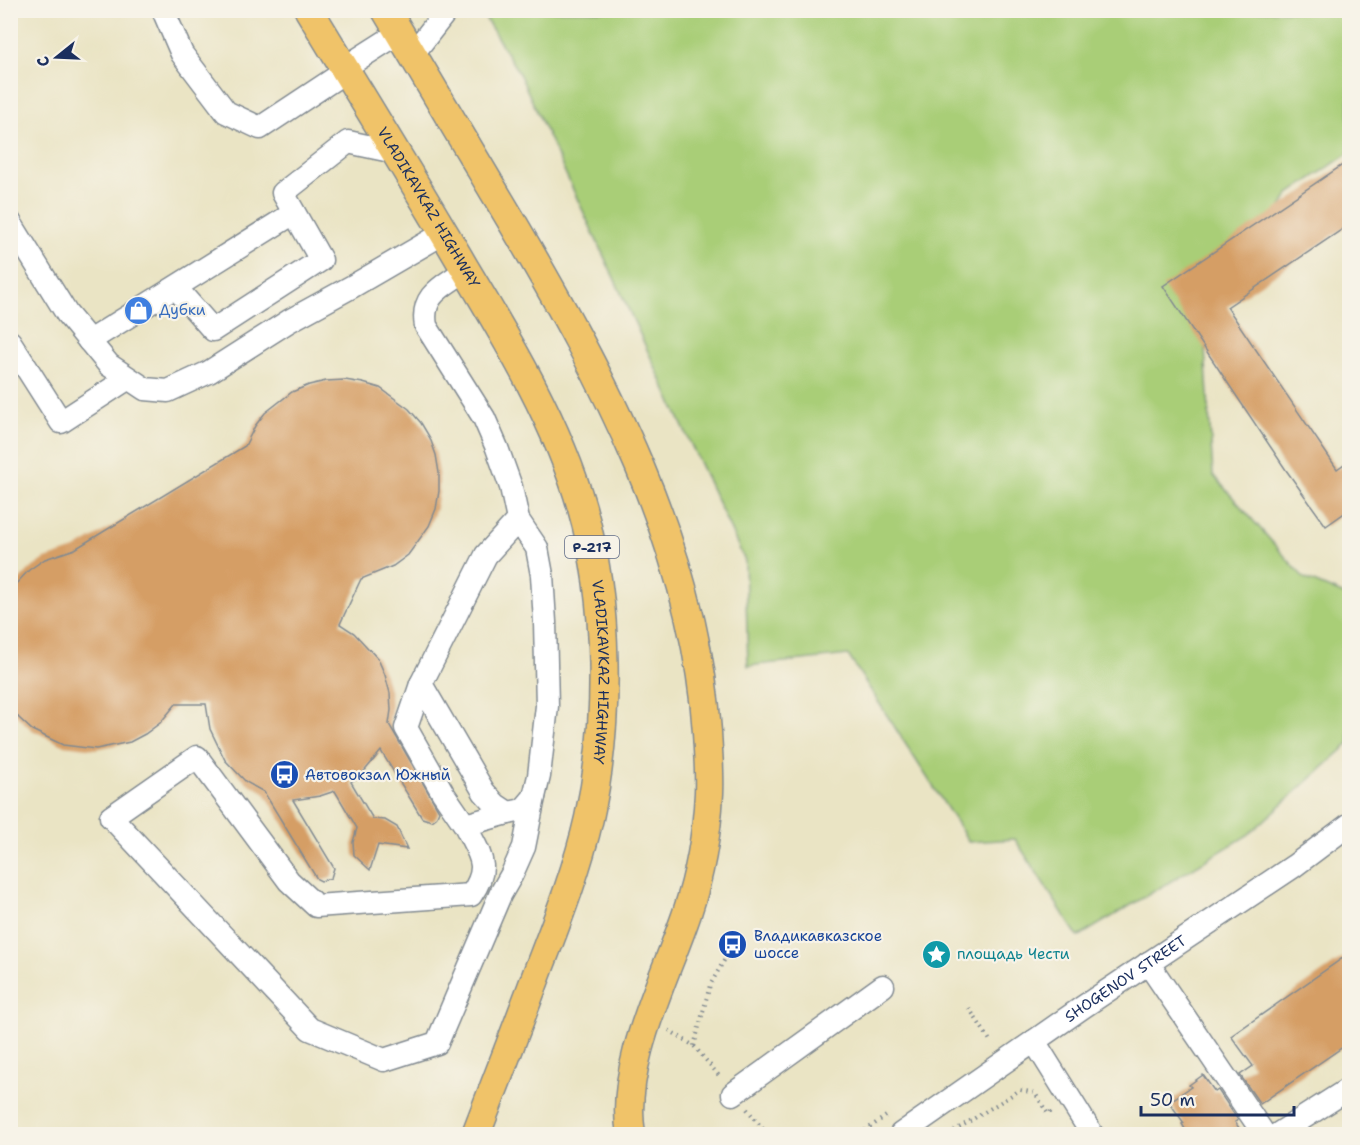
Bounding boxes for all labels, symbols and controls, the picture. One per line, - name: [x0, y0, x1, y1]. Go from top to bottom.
- north arrow: [27, 27, 87, 87]
- text: С: [32, 53, 55, 69]
- street label: VLADIKAVKAZ HIGHWAY: [373, 123, 484, 292]
- shop icon: Дубки: [122, 294, 154, 326]
- place label: Дубки: [159, 300, 206, 320]
- road number: Р-217: [565, 536, 619, 558]
- street label: VLADIKAVKAZ HIGHWAY: [587, 578, 614, 765]
- bus stop icon: Автовокзал Южный: [268, 759, 300, 791]
- place label: Автовокзал Южный: [305, 765, 451, 785]
- place label: Владикавказское шоссе: [754, 926, 882, 963]
- bus stop icon: Владикавказское шоссе: [717, 929, 749, 961]
- street label: SHOGENOV STREET: [1061, 931, 1190, 1027]
- place icon: площадь Чести: [920, 938, 952, 970]
- place label: площадь Чести: [957, 944, 1070, 964]
- scale bar: [1141, 1079, 1294, 1117]
- text: 50 m: [1150, 1088, 1195, 1112]

